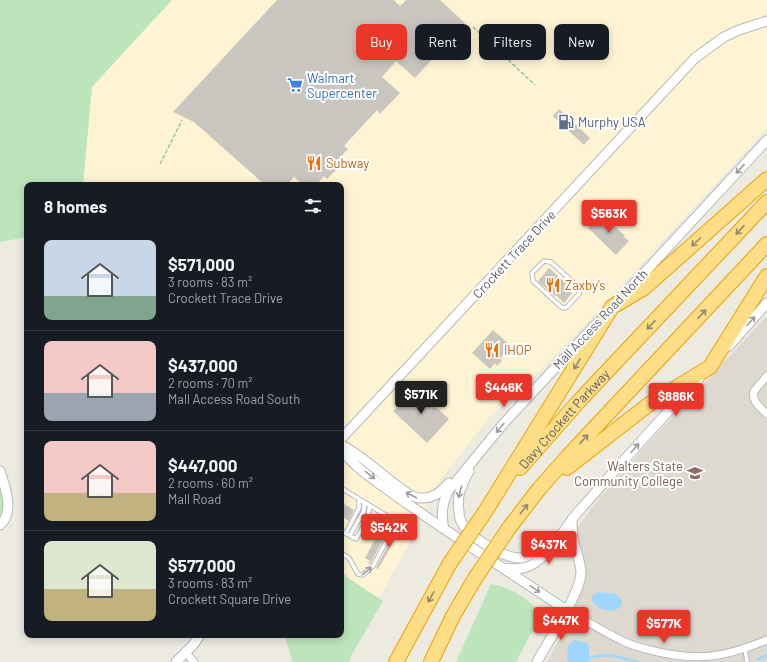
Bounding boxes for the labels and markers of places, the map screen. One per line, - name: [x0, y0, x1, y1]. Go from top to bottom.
- place label: Walmart Supercenter: [307, 70, 377, 101]
- supermarket icon: Walmart Supercenter: [286, 76, 304, 94]
- fuel station icon: Murphy USA: [557, 113, 575, 131]
- place label: Murphy USA: [578, 114, 646, 130]
- restaurant icon: Subway: [305, 154, 323, 172]
- place label: Subway: [326, 155, 369, 171]
- pin: $563K: [581, 200, 637, 234]
- restaurant icon: Zaxby's: [544, 276, 562, 294]
- place label: Zaxby's: [565, 277, 606, 293]
- restaurant icon: IHOP: [483, 341, 501, 359]
- place label: IHOP: [504, 342, 532, 358]
- pin: $446K: [476, 374, 532, 408]
- pin: $571K: [393, 381, 449, 415]
- pin: $886K: [648, 383, 704, 417]
- place label: Walters State Community College: [574, 458, 683, 489]
- school or university icon: Walters State Community College: [686, 464, 704, 482]
- pin: $542K: [361, 514, 417, 548]
- pin: $437K: [521, 531, 577, 565]
- pin: $447K: [533, 607, 589, 641]
- pin: $577K: [636, 610, 692, 644]

